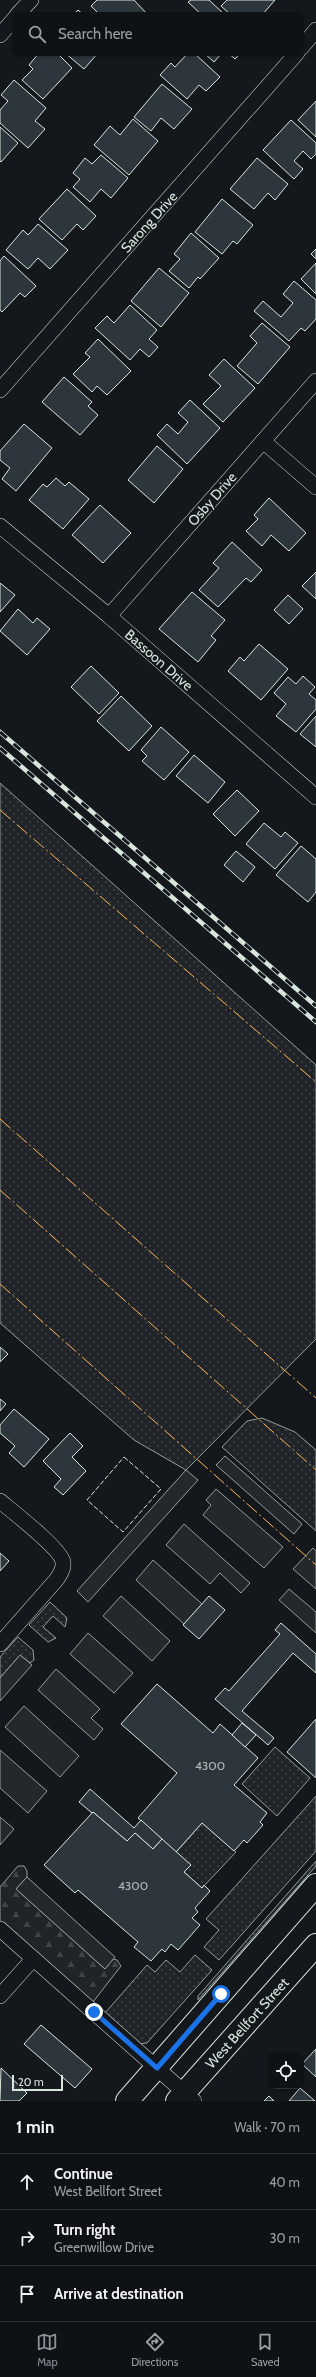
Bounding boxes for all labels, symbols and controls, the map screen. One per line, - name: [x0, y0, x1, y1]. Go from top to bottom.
- search box: [12, 12, 304, 56]
- icon: search: [26, 23, 48, 45]
- text: Search here: [58, 25, 133, 43]
- street label: Sarong Drive: [117, 188, 181, 256]
- street label: Osby Drive: [184, 468, 240, 530]
- street label: Bassoon Drive: [121, 626, 197, 694]
- house number: 4300: [195, 1758, 225, 1773]
- house number: 4300: [118, 1878, 148, 1893]
- street label: West Bellfort Street: [201, 1974, 293, 2072]
- route start: [212, 1985, 230, 2003]
- route end: [85, 2003, 103, 2021]
- map controls: [268, 2053, 304, 2089]
- button: locate: [268, 2053, 304, 2089]
- scale bar: [12, 2073, 63, 2092]
- text: 20 m: [18, 2075, 44, 2089]
- text: 1 min: [16, 2117, 54, 2137]
- text: Walk · 70 m: [234, 2119, 300, 2135]
- text: Continue: [54, 2165, 113, 2183]
- icon: ahead: [16, 2171, 38, 2193]
- text: 40 m: [269, 2174, 300, 2190]
- text: West Bellfort Street: [54, 2183, 162, 2199]
- text: Turn right: [54, 2221, 115, 2239]
- icon: right: [16, 2227, 38, 2249]
- text: 30 m: [270, 2230, 300, 2246]
- text: Greenwillow Drive: [54, 2239, 154, 2255]
- icon: arrive: [16, 2283, 38, 2305]
- text: Arrive at destination: [54, 2285, 184, 2303]
- tab: Map: [36, 2331, 58, 2369]
- tab: Directions: [131, 2331, 178, 2369]
- tab: Saved: [251, 2331, 280, 2369]

